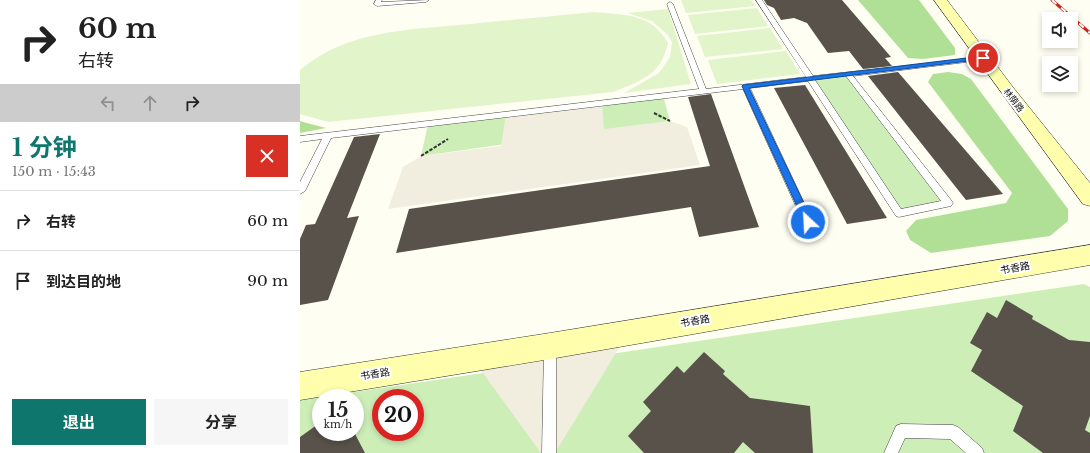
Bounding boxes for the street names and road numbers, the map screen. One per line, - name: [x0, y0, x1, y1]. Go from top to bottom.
- street label: 林荫路: [1001, 86, 1027, 114]
- street label: 书香路: [999, 259, 1031, 277]
- street label: 书香路: [679, 312, 711, 330]
- street label: 书香路: [359, 365, 391, 383]

